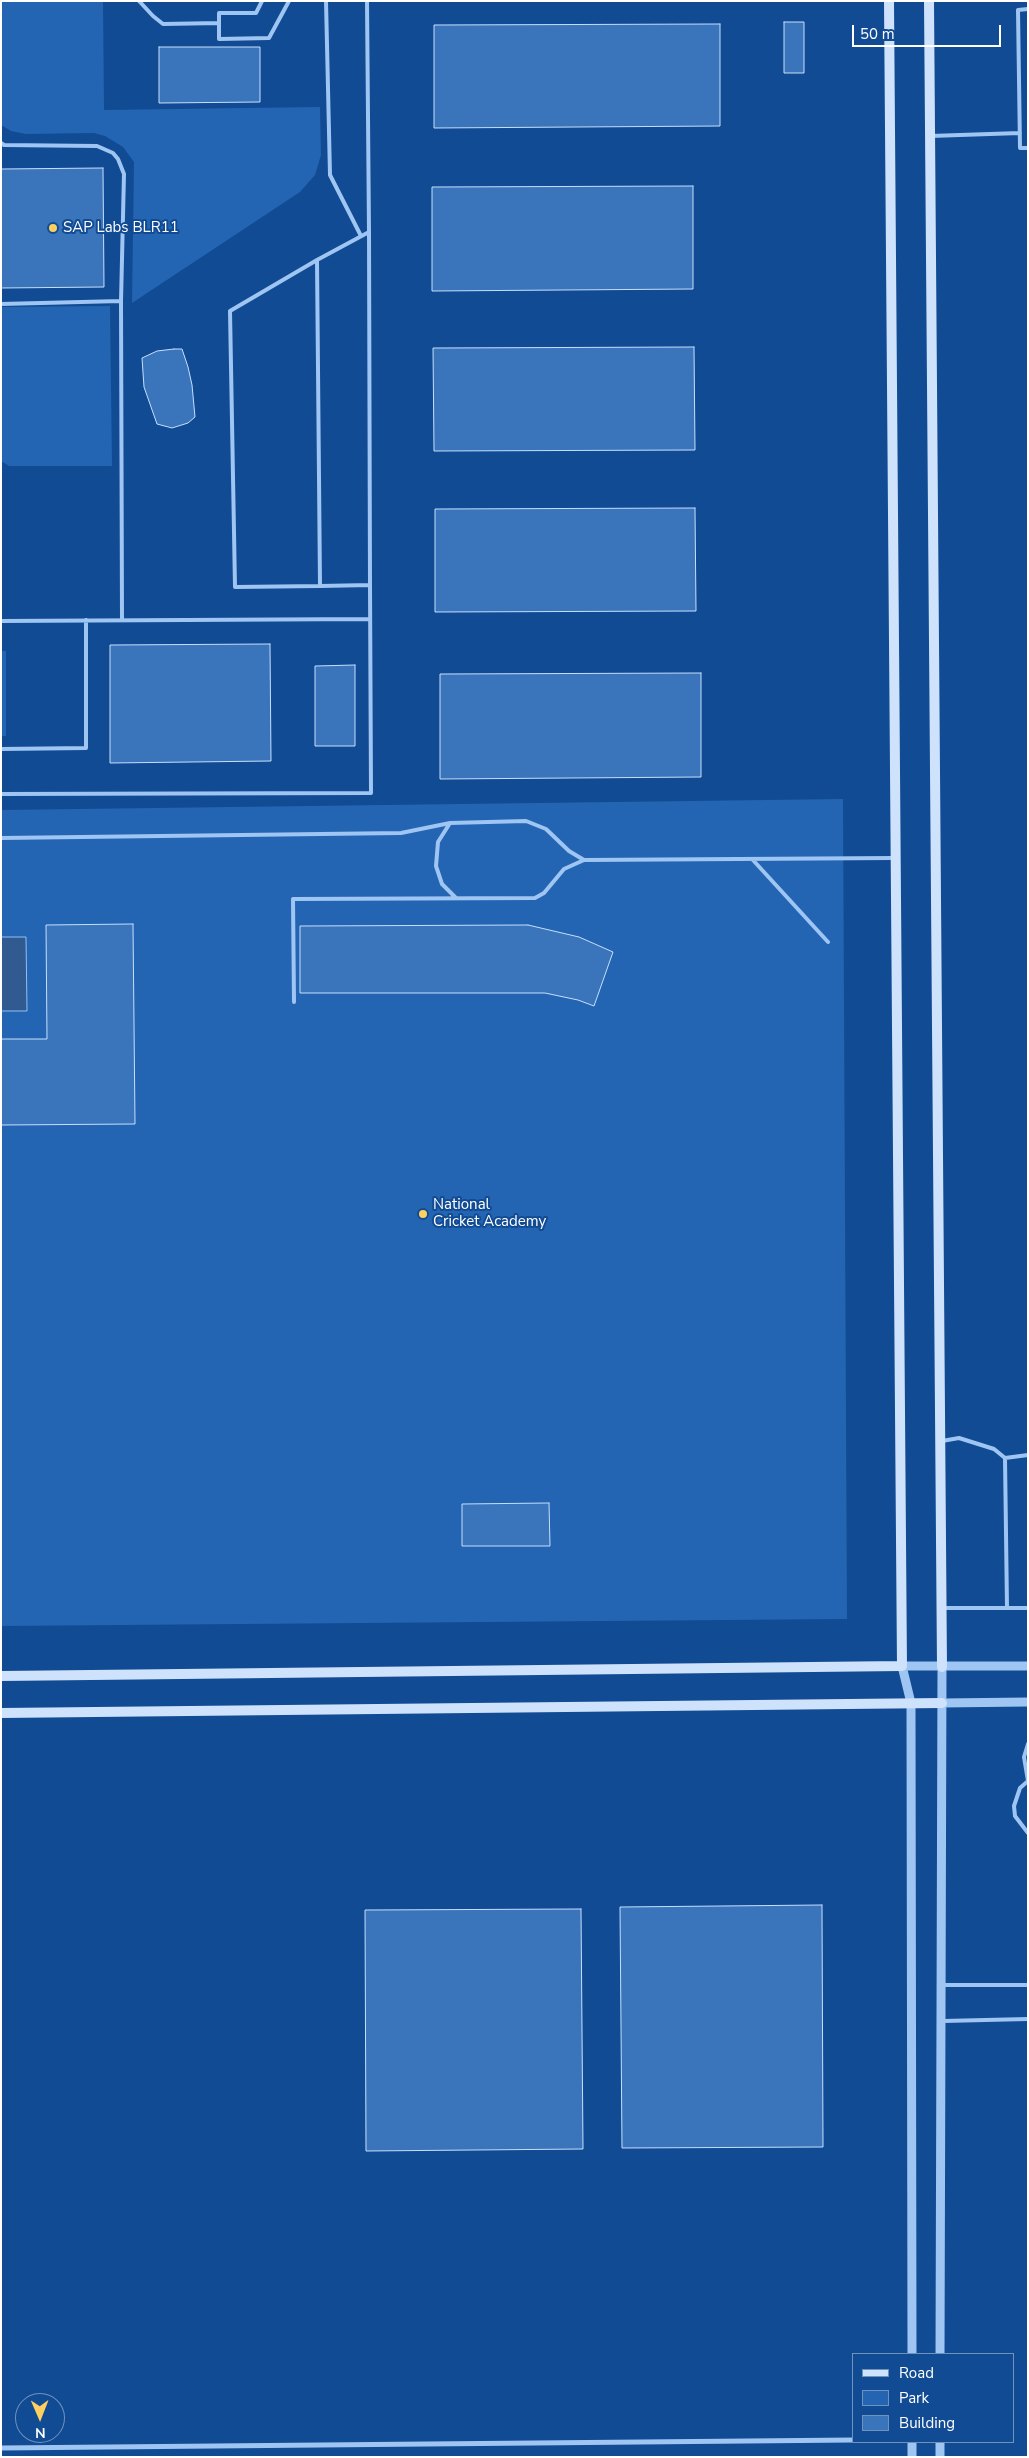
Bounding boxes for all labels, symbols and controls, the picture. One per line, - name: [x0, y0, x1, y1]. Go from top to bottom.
- scale bar: [854, 15, 1003, 47]
- text: 50 m: [860, 24, 895, 44]
- place label: SAP Labs BLR11: [63, 219, 179, 237]
- marker: SAP Labs BLR11: [47, 222, 59, 234]
- place label: National Cricket Academy: [433, 1196, 546, 1231]
- marker: National Cricket Academy: [417, 1208, 429, 1220]
- legend: [852, 2353, 1014, 2443]
- text: Road: [899, 2363, 934, 2383]
- text: Park: [899, 2388, 929, 2408]
- north arrow: [15, 2393, 65, 2443]
- text: Building: [899, 2413, 955, 2433]
- text: N: [35, 2423, 46, 2442]

